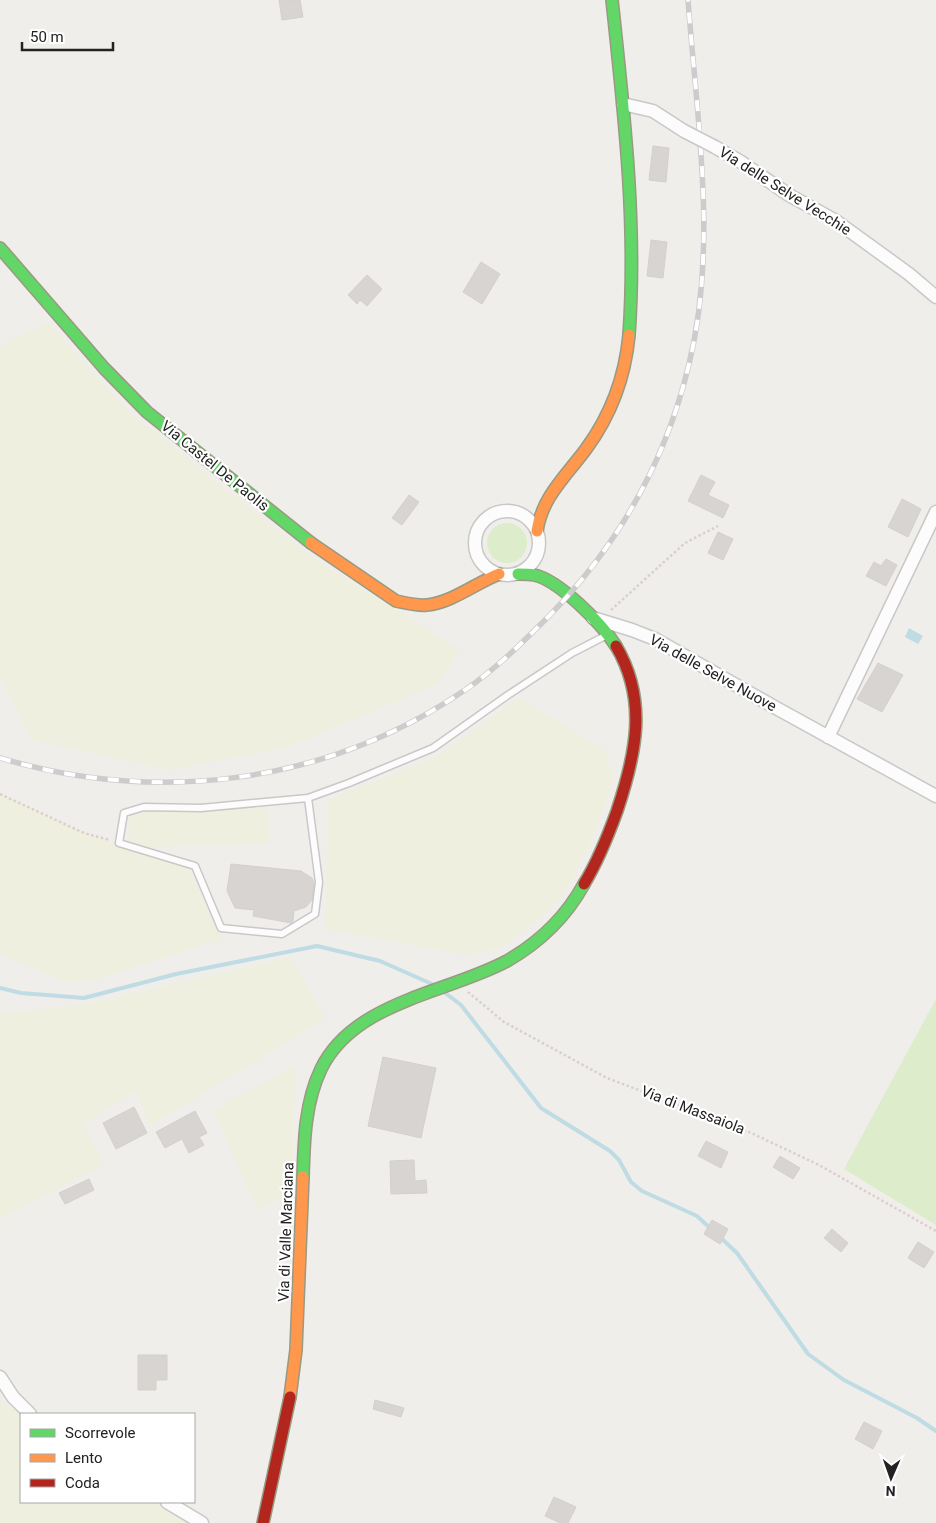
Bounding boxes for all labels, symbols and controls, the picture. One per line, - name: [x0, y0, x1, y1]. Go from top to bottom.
- scale bar: [22, 20, 114, 52]
- text: 50 m: [30, 28, 64, 46]
- street label: Via delle Selve Vecchie: [716, 143, 854, 239]
- street label: Via Castel De Paolis: [157, 417, 273, 515]
- street label: Via delle Selve Nuove: [646, 631, 780, 715]
- street label: Via di Massaiola: [639, 1082, 747, 1138]
- street label: Via di Valle Marciana: [275, 1162, 297, 1302]
- legend: [20, 1413, 195, 1503]
- text: Scorrevole: [65, 1424, 136, 1442]
- text: Lento: [65, 1449, 103, 1467]
- north arrow: [866, 1453, 916, 1503]
- text: Coda: [65, 1474, 100, 1492]
- text: N: [885, 1483, 896, 1499]

